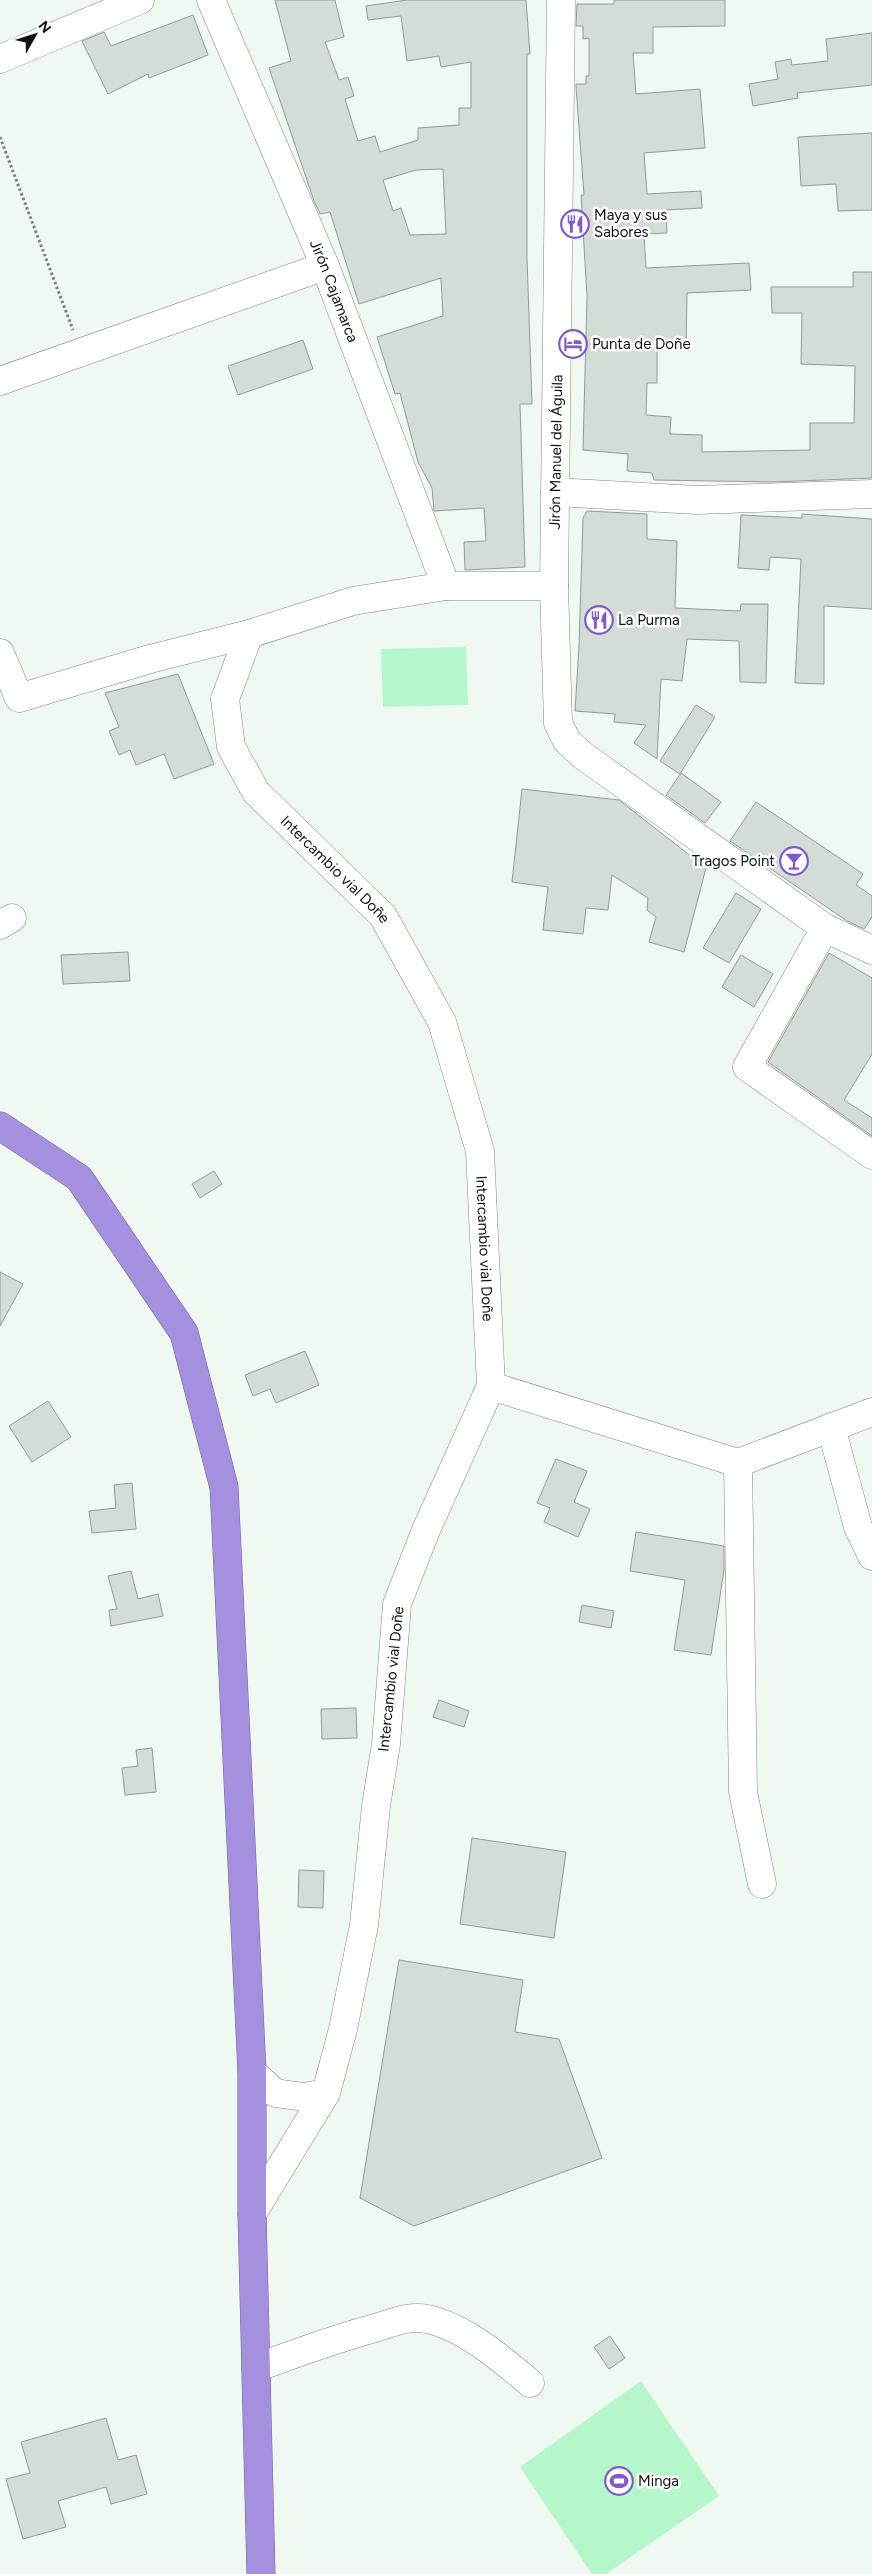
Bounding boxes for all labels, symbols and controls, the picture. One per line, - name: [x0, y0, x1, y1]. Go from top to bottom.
- north arrow: [10, 10, 60, 60]
- text: N: [35, 18, 55, 37]
- place label: Maya y sus Sabores: [594, 206, 667, 241]
- restaurant icon: Maya y sus Sabores: [560, 209, 590, 239]
- street label: Jirón Cajamarca: [306, 237, 362, 345]
- hotel icon: Punta de Doñe: [558, 329, 588, 359]
- place label: Punta de Doñe: [592, 335, 691, 353]
- street label: Jirón Manuel del Águila: [546, 374, 566, 530]
- restaurant icon: La Purma: [584, 605, 614, 635]
- place label: La Purma: [618, 611, 680, 629]
- street label: Intercambio vial Doñe: [277, 812, 394, 926]
- bar icon: Tragos Point: [779, 846, 809, 876]
- place label: Tragos Point: [692, 852, 775, 870]
- street label: Intercambio vial Doñe: [472, 1175, 497, 1322]
- street label: Intercambio vial Doñe: [374, 1605, 408, 1753]
- sports icon: Minga: [604, 2466, 634, 2496]
- place label: Minga: [638, 2472, 679, 2490]

